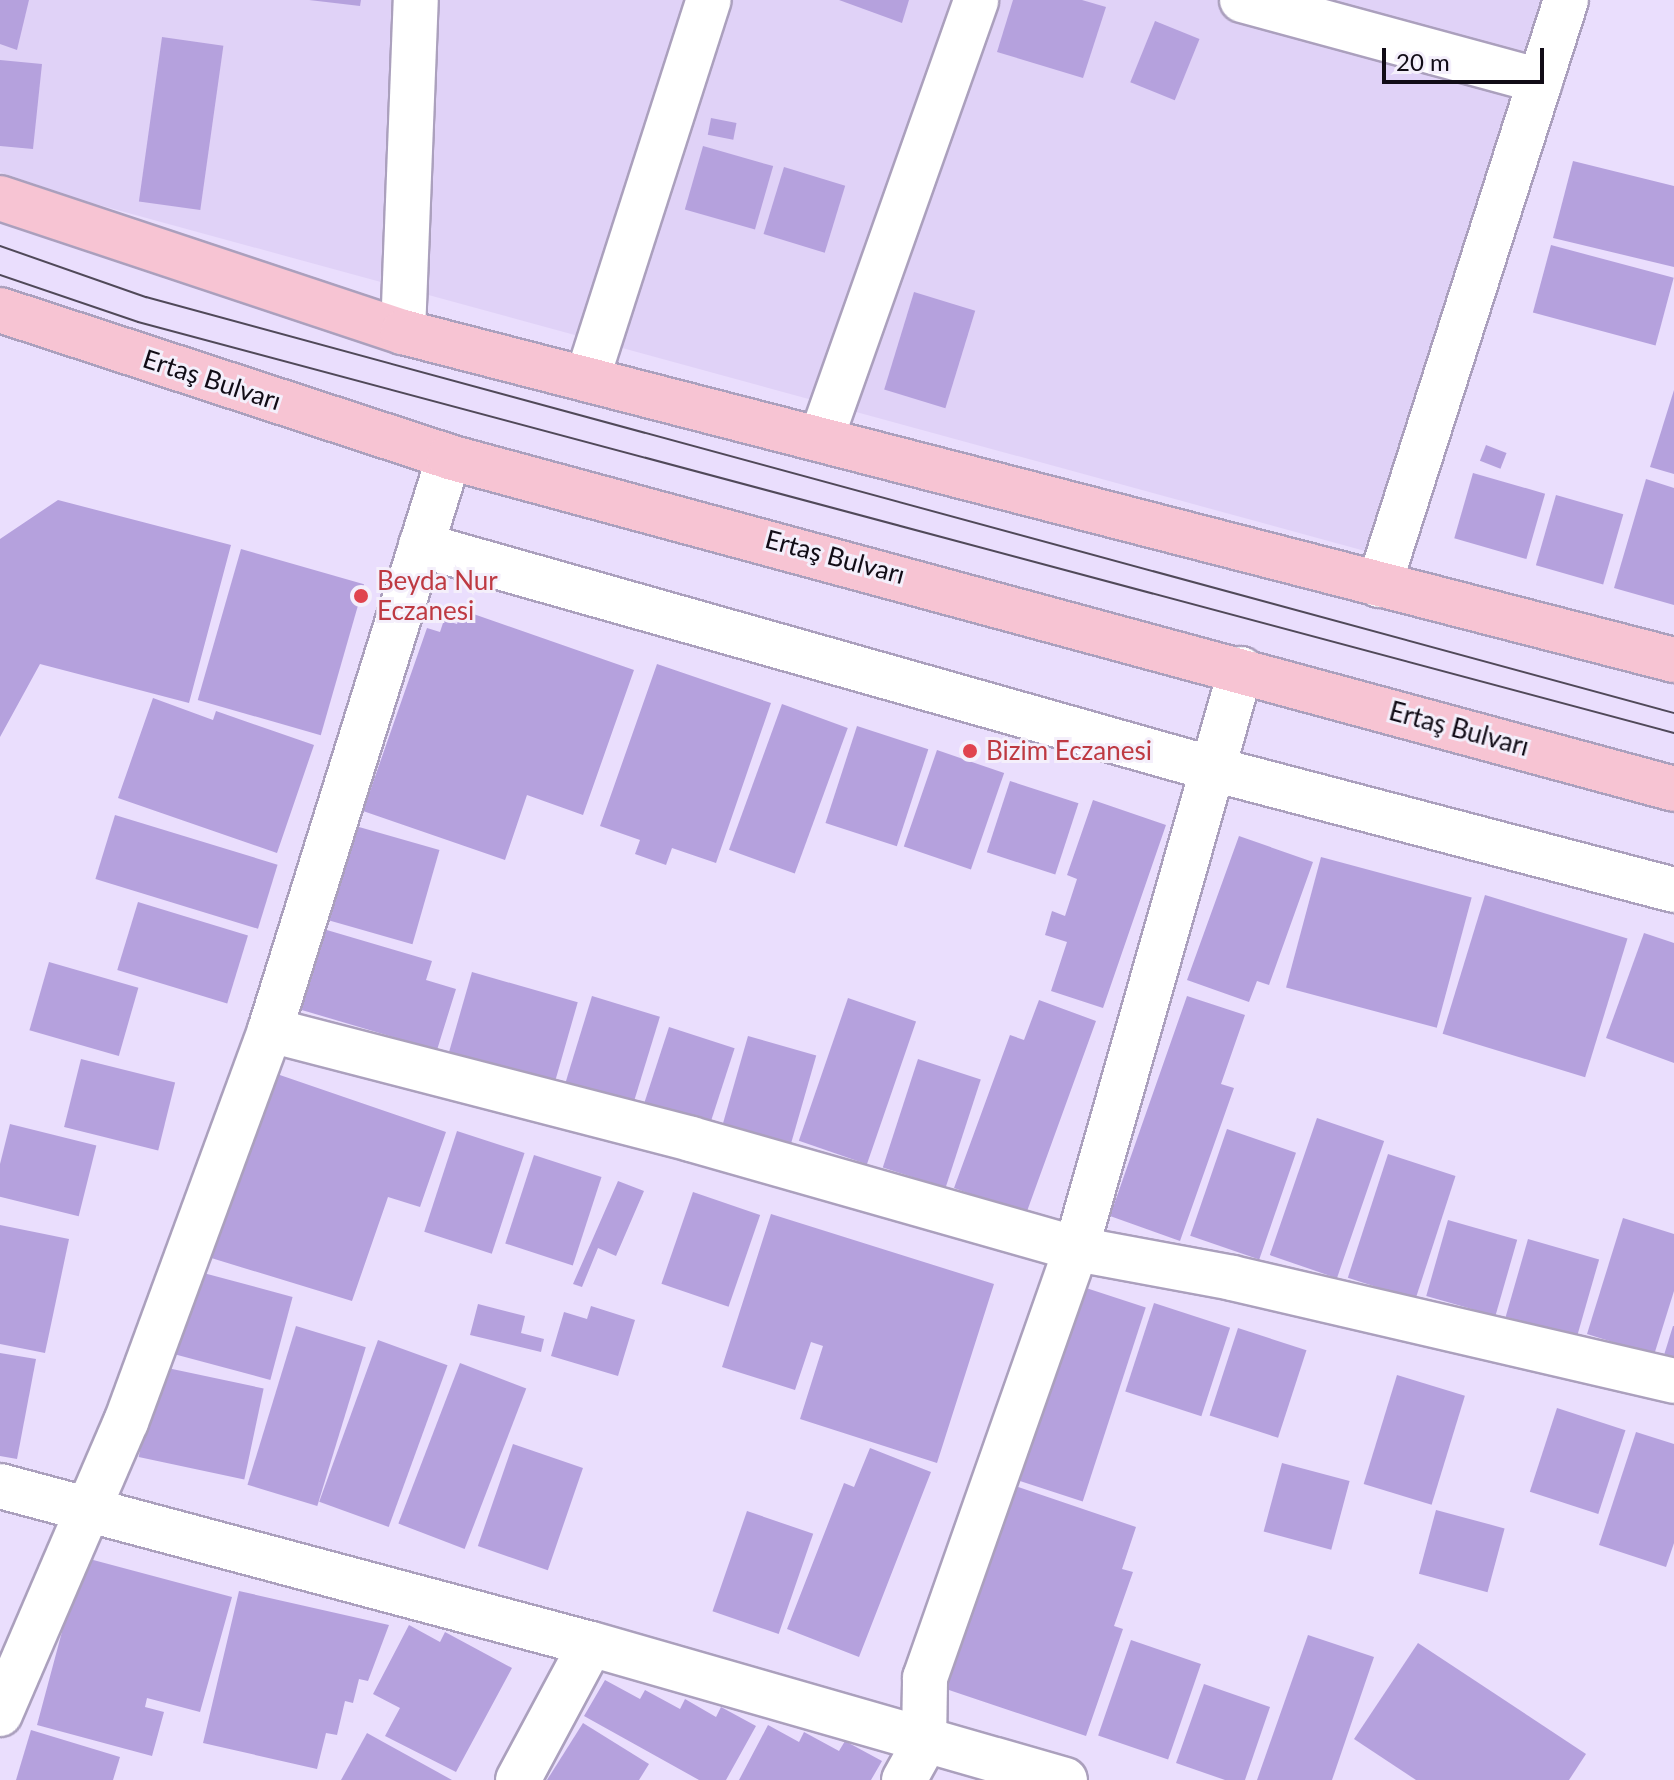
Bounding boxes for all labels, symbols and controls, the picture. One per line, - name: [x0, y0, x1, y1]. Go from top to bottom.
- scale bar: [1386, 32, 1548, 82]
- text: 20 m: [1396, 47, 1450, 76]
- street label: Ertaş Bulvarı: [139, 343, 285, 417]
- street label: Ertaş Bulvarı: [762, 523, 908, 591]
- place label: Beyda Nur Eczanesi: [377, 565, 498, 626]
- marker: Beyda Nur Eczanesi: [352, 587, 370, 605]
- street label: Ertaş Bulvarı: [1386, 695, 1532, 763]
- place label: Bizim Eczanesi: [986, 735, 1152, 767]
- marker: Bizim Eczanesi: [961, 742, 979, 760]

